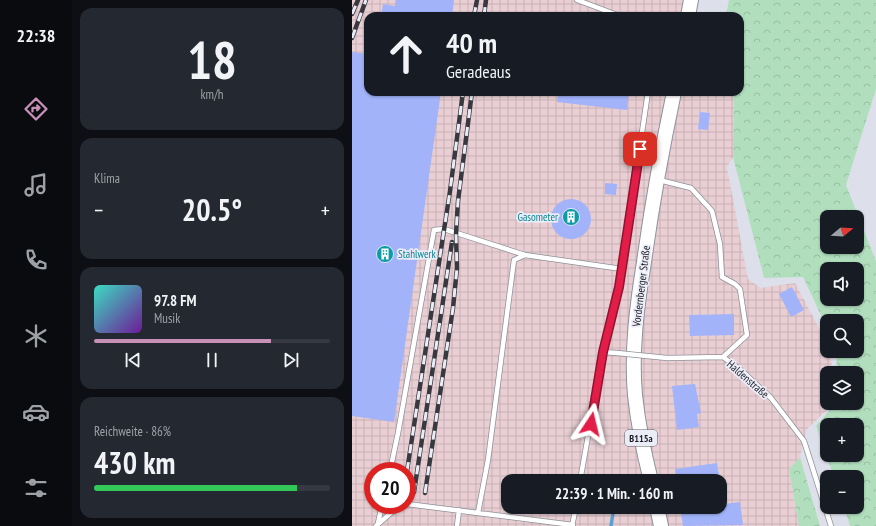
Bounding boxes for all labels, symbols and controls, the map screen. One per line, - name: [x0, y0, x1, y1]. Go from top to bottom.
- text: 22:38: [17, 24, 55, 47]
- text: 40 m: [446, 24, 497, 61]
- text: 18: [187, 26, 237, 93]
- icon: ahead: [380, 28, 432, 80]
- text: Geradeaus: [446, 60, 511, 83]
- text: km/h: [200, 86, 224, 103]
- icon: directions: [22, 95, 50, 123]
- pin: [623, 132, 657, 166]
- icon: arrive: [629, 138, 651, 160]
- text: Klima: [94, 170, 120, 187]
- icon: music: [22, 171, 50, 199]
- text: 20.5°: [182, 190, 242, 229]
- text: −: [94, 196, 103, 224]
- text: +: [321, 196, 330, 224]
- building icon: Gasometer: [561, 207, 581, 227]
- place label: Gasometer: [518, 210, 558, 224]
- north arrow: [820, 210, 864, 254]
- map controls: [820, 210, 864, 514]
- building icon: Stahlwerk: [375, 244, 395, 264]
- street label: Vordernberger Straße: [629, 244, 653, 328]
- icon: phone: [22, 246, 50, 274]
- place label: Stahlwerk: [398, 247, 436, 261]
- button: sound: [820, 262, 864, 306]
- text: 97.8 FM: [154, 291, 197, 310]
- text: Musik: [154, 310, 180, 327]
- button: search: [820, 314, 864, 358]
- icon: climate: [22, 322, 50, 350]
- icon: previous: [122, 349, 144, 371]
- icon: pause: [201, 349, 223, 371]
- icon: next: [280, 349, 302, 371]
- street label: Haldenstraße: [724, 357, 772, 401]
- button: layers: [820, 366, 864, 410]
- icon: car: [22, 398, 50, 426]
- position arrow: [570, 403, 612, 445]
- button: +: [820, 418, 864, 462]
- text: Reichweite · 86%: [94, 423, 171, 440]
- road number: B115a: [625, 430, 657, 446]
- text: 430 km: [94, 443, 175, 482]
- speed limit sign: 20: [364, 462, 416, 514]
- button: −: [820, 470, 864, 514]
- icon: filters: [22, 474, 50, 502]
- text: 22:39 · 1 Min. · 160 m: [555, 484, 673, 503]

